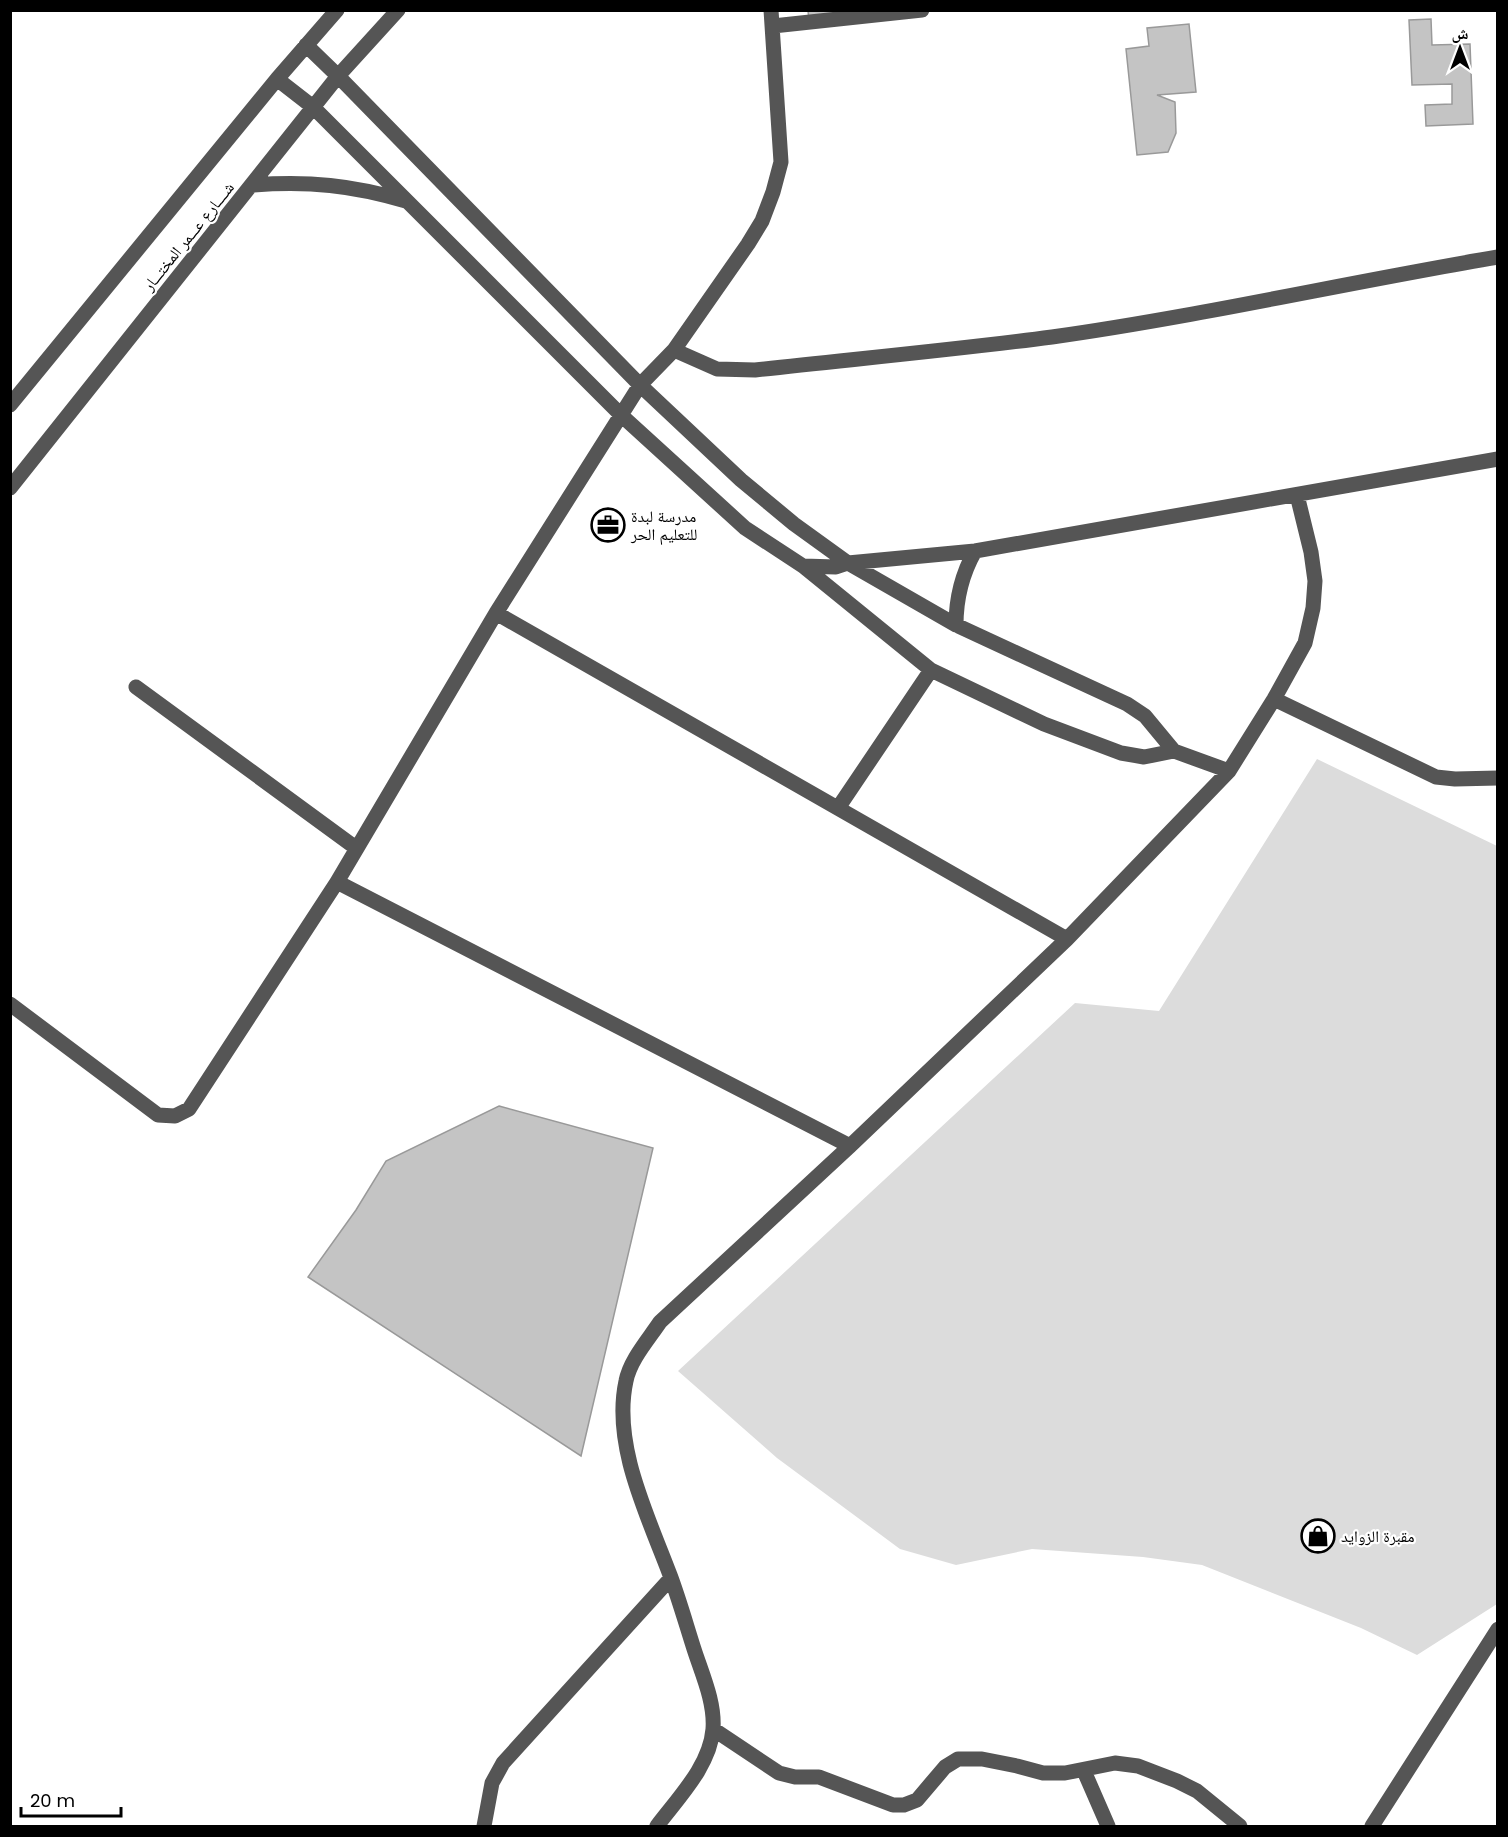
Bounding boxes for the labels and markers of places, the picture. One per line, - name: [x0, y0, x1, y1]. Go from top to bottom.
- place label: مدرسة لبدة للتعليم الحر: [630, 505, 697, 546]
- office icon: مدرسة لبدة للتعليم الحر: [590, 507, 626, 543]
- shop icon: مقبرة الزوايد: [1300, 1518, 1336, 1554]
- place label: مقبرة الزوايد: [1341, 1525, 1414, 1548]

